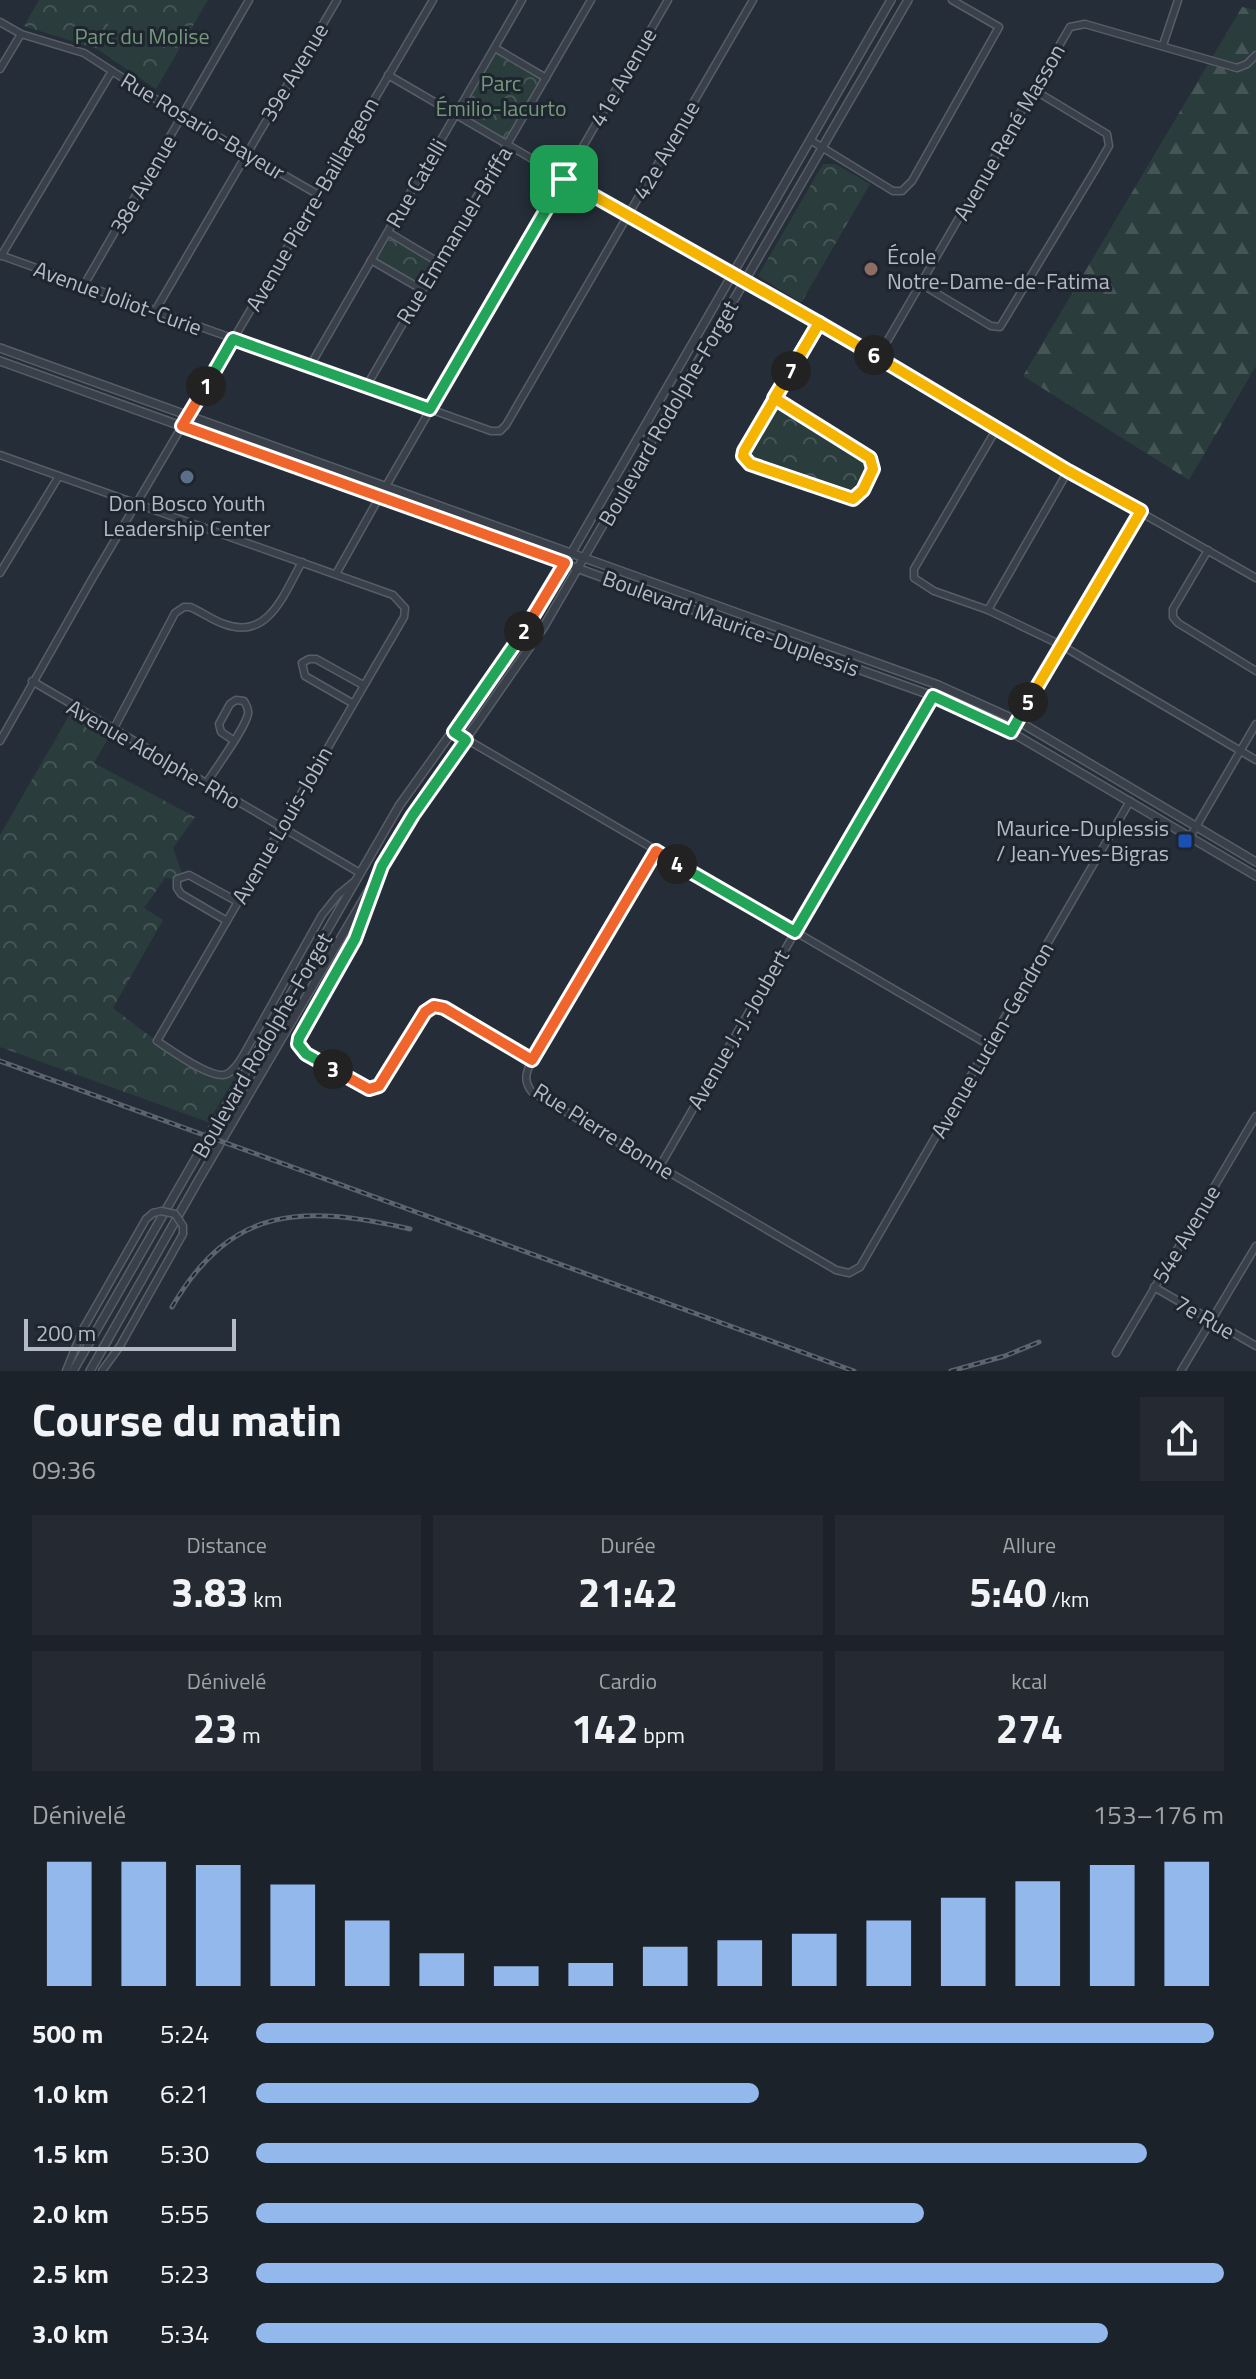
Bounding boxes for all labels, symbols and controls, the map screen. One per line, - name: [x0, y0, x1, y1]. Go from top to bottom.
- street label: 39e Avenue: [251, 16, 337, 128]
- park label: Parc du Molise: [74, 19, 210, 53]
- street label: 41e Avenue: [581, 21, 665, 133]
- street label: Avenue René Masson: [944, 37, 1074, 227]
- street label: Rue Rosario-Bayeur: [114, 63, 292, 189]
- park label: Parc Émilio-Iacurto: [435, 66, 567, 125]
- street label: Avenue Pierre-Baillargeon: [237, 91, 387, 317]
- street label: 42e Avenue: [624, 94, 708, 206]
- street label: 38e Avenue: [101, 128, 185, 240]
- street label: Rue Catelli: [377, 132, 455, 234]
- street label: Rue Emmanuel-Briffa: [387, 140, 521, 330]
- pin: [530, 145, 598, 213]
- icon: arrive: [542, 157, 586, 201]
- place label: École Notre-Dame-de-Fatima: [887, 239, 1110, 298]
- street label: Avenue Joliot-Curie: [29, 252, 207, 344]
- marker: École Notre-Dame-de-Fatima: [862, 260, 880, 278]
- street label: Boulevard Rodolphe-Forget: [589, 293, 747, 532]
- pin: 6: [854, 335, 894, 375]
- text: 6: [868, 338, 880, 372]
- pin: 7: [771, 351, 811, 391]
- text: 7: [785, 354, 797, 388]
- pin: 1: [186, 366, 226, 406]
- text: 1: [200, 369, 212, 403]
- marker: Don Bosco Youth Leadership Center: [178, 468, 196, 486]
- place label: Don Bosco Youth Leadership Center: [103, 486, 271, 545]
- street label: Boulevard Maurice-Duplessis: [598, 561, 864, 685]
- pin: 2: [504, 611, 544, 651]
- text: 2: [518, 614, 530, 648]
- pin: 5: [1008, 682, 1048, 722]
- text: 5: [1022, 685, 1034, 719]
- street label: Avenue Adolphe-Rho: [61, 690, 247, 818]
- street label: Avenue Louis-Jobin: [223, 740, 341, 910]
- place label: Maurice-Duplessis / Jean-Yves-Bigras: [996, 811, 1169, 870]
- marker: Maurice-Duplessis / Jean-Yves-Bigras: [1176, 832, 1194, 850]
- pin: 4: [657, 844, 697, 884]
- text: 4: [671, 847, 683, 881]
- street label: Boulevard Rodolphe-Forget: [183, 925, 341, 1164]
- street label: Avenue Lucien-Gendron: [922, 936, 1062, 1144]
- street label: Avenue J.-J.-Joubert: [678, 942, 798, 1115]
- pin: 3: [313, 1049, 353, 1089]
- text: 3: [327, 1052, 339, 1086]
- street label: Rue Pierre Bonne: [527, 1074, 681, 1188]
- street label: 54e Avenue: [1143, 1178, 1229, 1290]
- street label: 7e Rue: [1169, 1286, 1241, 1348]
- scale bar: [24, 1315, 236, 1351]
- text: 200 m: [36, 1316, 96, 1350]
- text: Course du matin: [32, 1386, 342, 1453]
- button: share: [1140, 1397, 1224, 1481]
- text: 09:36: [32, 1450, 96, 1489]
- text: Distance: [186, 1528, 267, 1562]
- text: Durée: [600, 1528, 656, 1562]
- text: Allure: [1003, 1528, 1056, 1562]
- text: 3.83: [171, 1562, 249, 1623]
- text: 21:42: [578, 1562, 678, 1623]
- text: 5:40: [969, 1562, 1047, 1623]
- text: km: [249, 1582, 282, 1616]
- text: /km: [1047, 1582, 1089, 1616]
- text: Dénivelé: [187, 1664, 266, 1698]
- text: Cardio: [599, 1664, 657, 1698]
- text: kcal: [1011, 1664, 1047, 1698]
- text: 23: [193, 1698, 237, 1759]
- text: 142: [571, 1698, 638, 1759]
- text: 274: [996, 1698, 1063, 1759]
- text: m: [237, 1718, 261, 1752]
- text: bpm: [638, 1718, 685, 1752]
- text: Dénivelé: [32, 1795, 126, 1834]
- text: 153–176 m: [1093, 1795, 1224, 1834]
- text: 500 m: [32, 2014, 103, 2053]
- text: 5:24: [160, 2014, 209, 2053]
- text: 1.0 km: [32, 2074, 109, 2113]
- text: 6:21: [160, 2074, 209, 2113]
- text: 1.5 km: [32, 2134, 109, 2173]
- text: 5:30: [160, 2134, 209, 2173]
- text: 2.0 km: [32, 2194, 109, 2233]
- text: 5:55: [160, 2194, 209, 2233]
- text: 2.5 km: [32, 2254, 109, 2293]
- text: 5:23: [160, 2254, 209, 2293]
- text: 3.0 km: [32, 2314, 109, 2353]
- text: 5:34: [160, 2314, 209, 2353]

